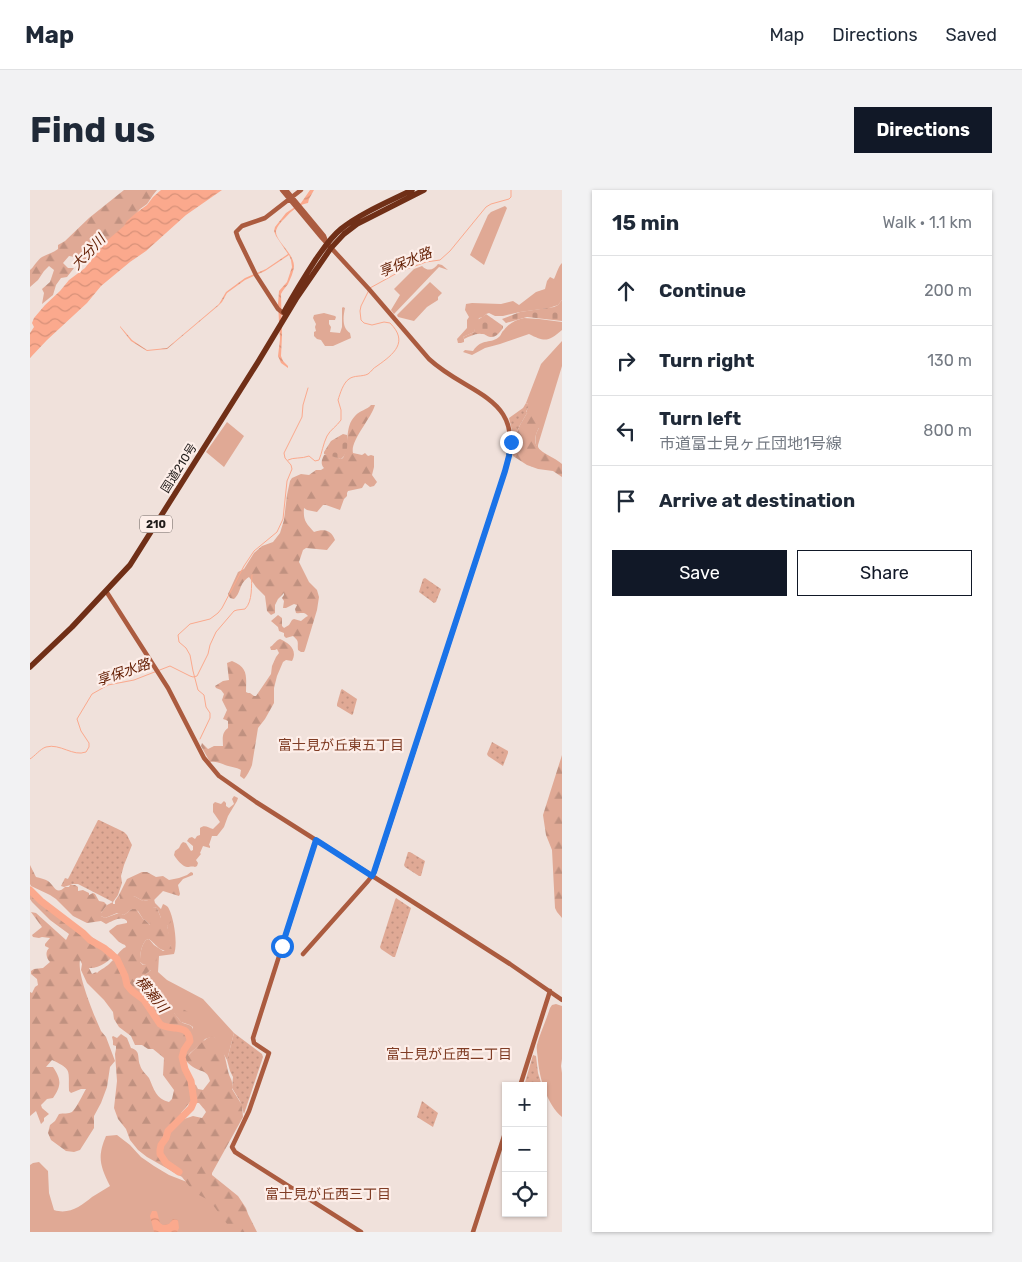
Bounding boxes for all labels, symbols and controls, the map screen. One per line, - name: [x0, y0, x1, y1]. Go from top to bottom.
- text: Map: [25, 21, 74, 49]
- text: Map: [769, 24, 804, 46]
- text: Directions: [832, 24, 918, 46]
- text: Saved: [946, 24, 997, 46]
- button: Directions: [854, 107, 992, 153]
- text: Find us: [30, 109, 155, 151]
- text: 15 min: [612, 210, 679, 235]
- text: Walk · 1.1 km: [883, 213, 972, 232]
- water label: 大分川: [68, 230, 110, 273]
- water label: 享保水路: [376, 244, 435, 281]
- icon: ahead: [612, 277, 640, 305]
- text: Continue: [659, 279, 746, 302]
- text: 200 m: [924, 281, 972, 300]
- icon: right: [612, 347, 640, 375]
- text: Turn right: [659, 349, 754, 372]
- text: 130 m: [927, 351, 972, 370]
- text: Turn left: [659, 407, 741, 430]
- icon: left: [612, 417, 640, 445]
- text: 800 m: [923, 421, 972, 440]
- route end: [500, 431, 523, 454]
- text: 市道富士見ヶ丘団地1号線: [659, 434, 842, 453]
- street label: 国道210号: [158, 441, 200, 495]
- icon: arrive: [612, 487, 640, 515]
- text: Arrive at destination: [659, 489, 855, 512]
- road number: 210: [140, 516, 172, 532]
- button: Save: [612, 550, 787, 596]
- button: Share: [797, 550, 972, 596]
- water label: 享保水路: [94, 655, 153, 690]
- district label: 富士見が丘東五丁目: [278, 737, 404, 754]
- route start: [271, 935, 294, 958]
- water label: 横瀬川: [132, 973, 173, 1018]
- district label: 富士見が丘西二丁目: [386, 1046, 512, 1063]
- map controls: [502, 1082, 547, 1217]
- button: +: [502, 1082, 547, 1127]
- button: −: [502, 1127, 547, 1172]
- button: locate: [502, 1172, 547, 1217]
- district label: 富士見が丘西三丁目: [265, 1186, 391, 1203]

